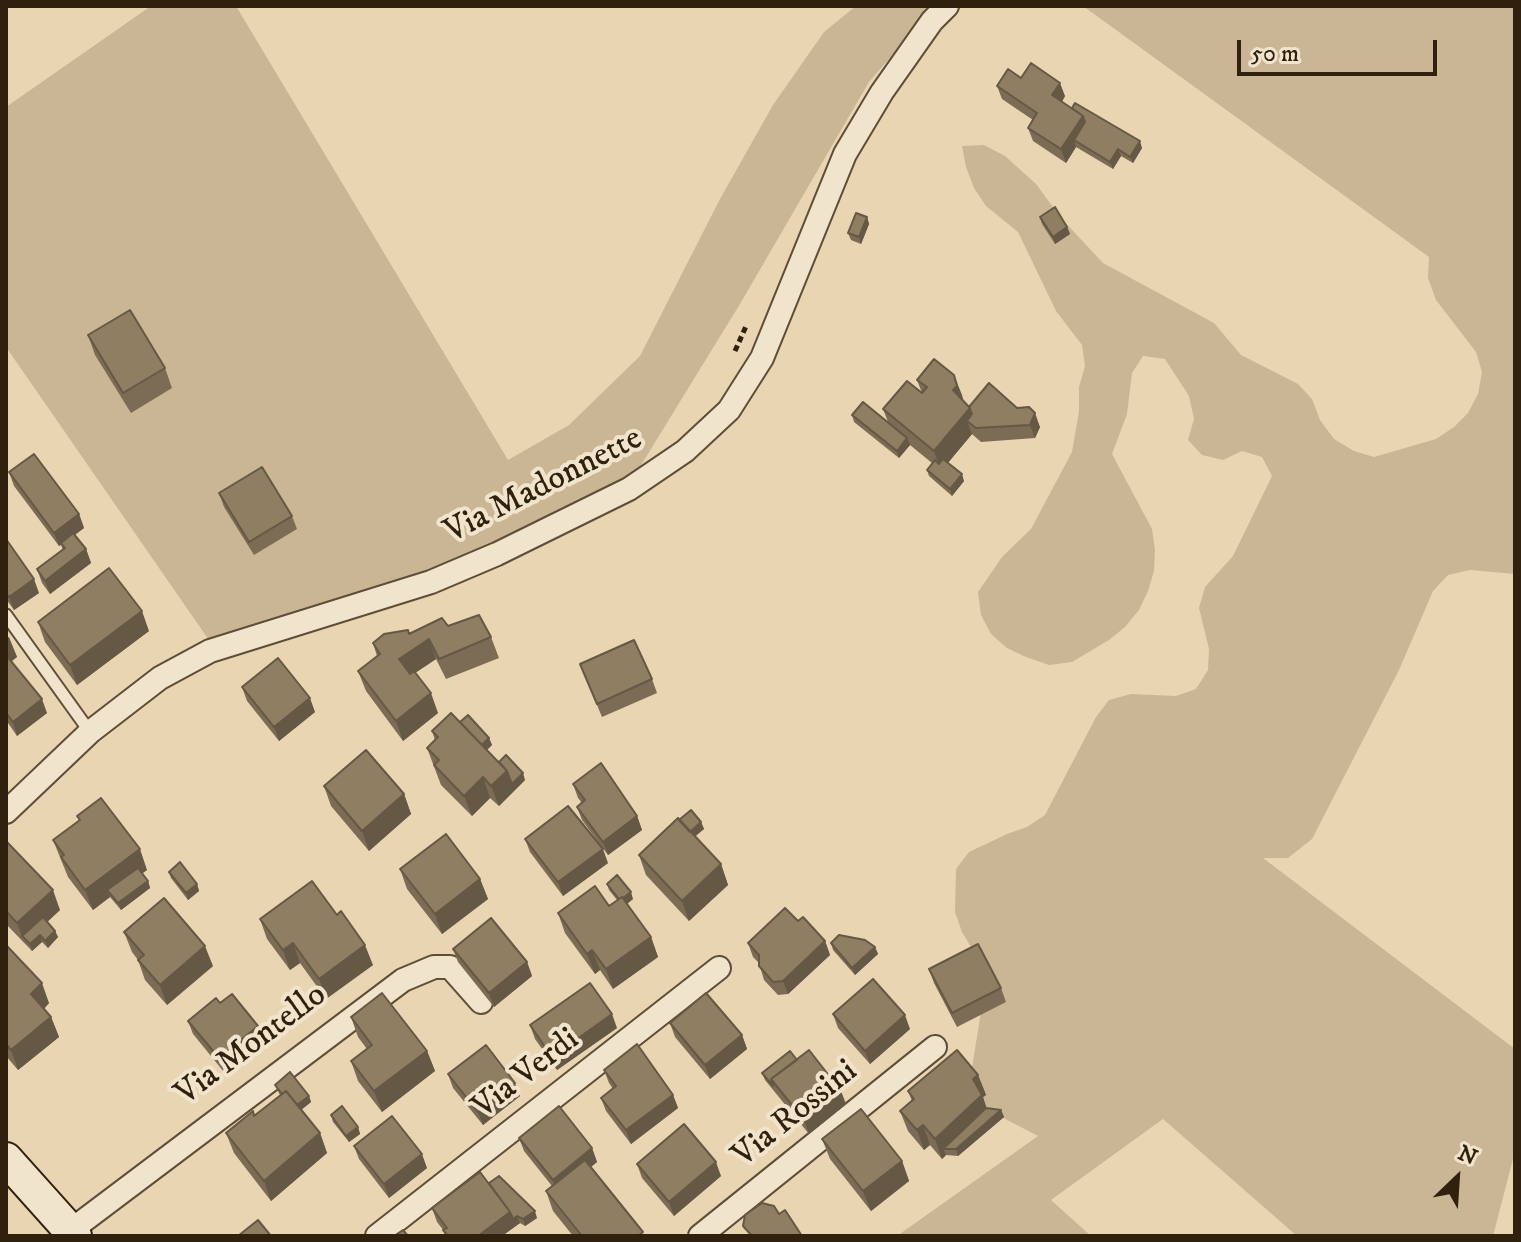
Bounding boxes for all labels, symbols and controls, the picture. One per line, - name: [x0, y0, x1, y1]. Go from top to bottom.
- scale bar: [1241, 24, 1441, 74]
- text: 50 m: [1251, 39, 1299, 69]
- street label: Via Madonnette: [438, 420, 650, 554]
- street label: Via Montello: [169, 976, 335, 1116]
- street label: Via Verdi: [466, 1021, 588, 1129]
- street label: Via Rossini: [725, 1052, 867, 1178]
- north arrow: [1417, 1138, 1497, 1218]
- text: N: [1453, 1140, 1481, 1172]

